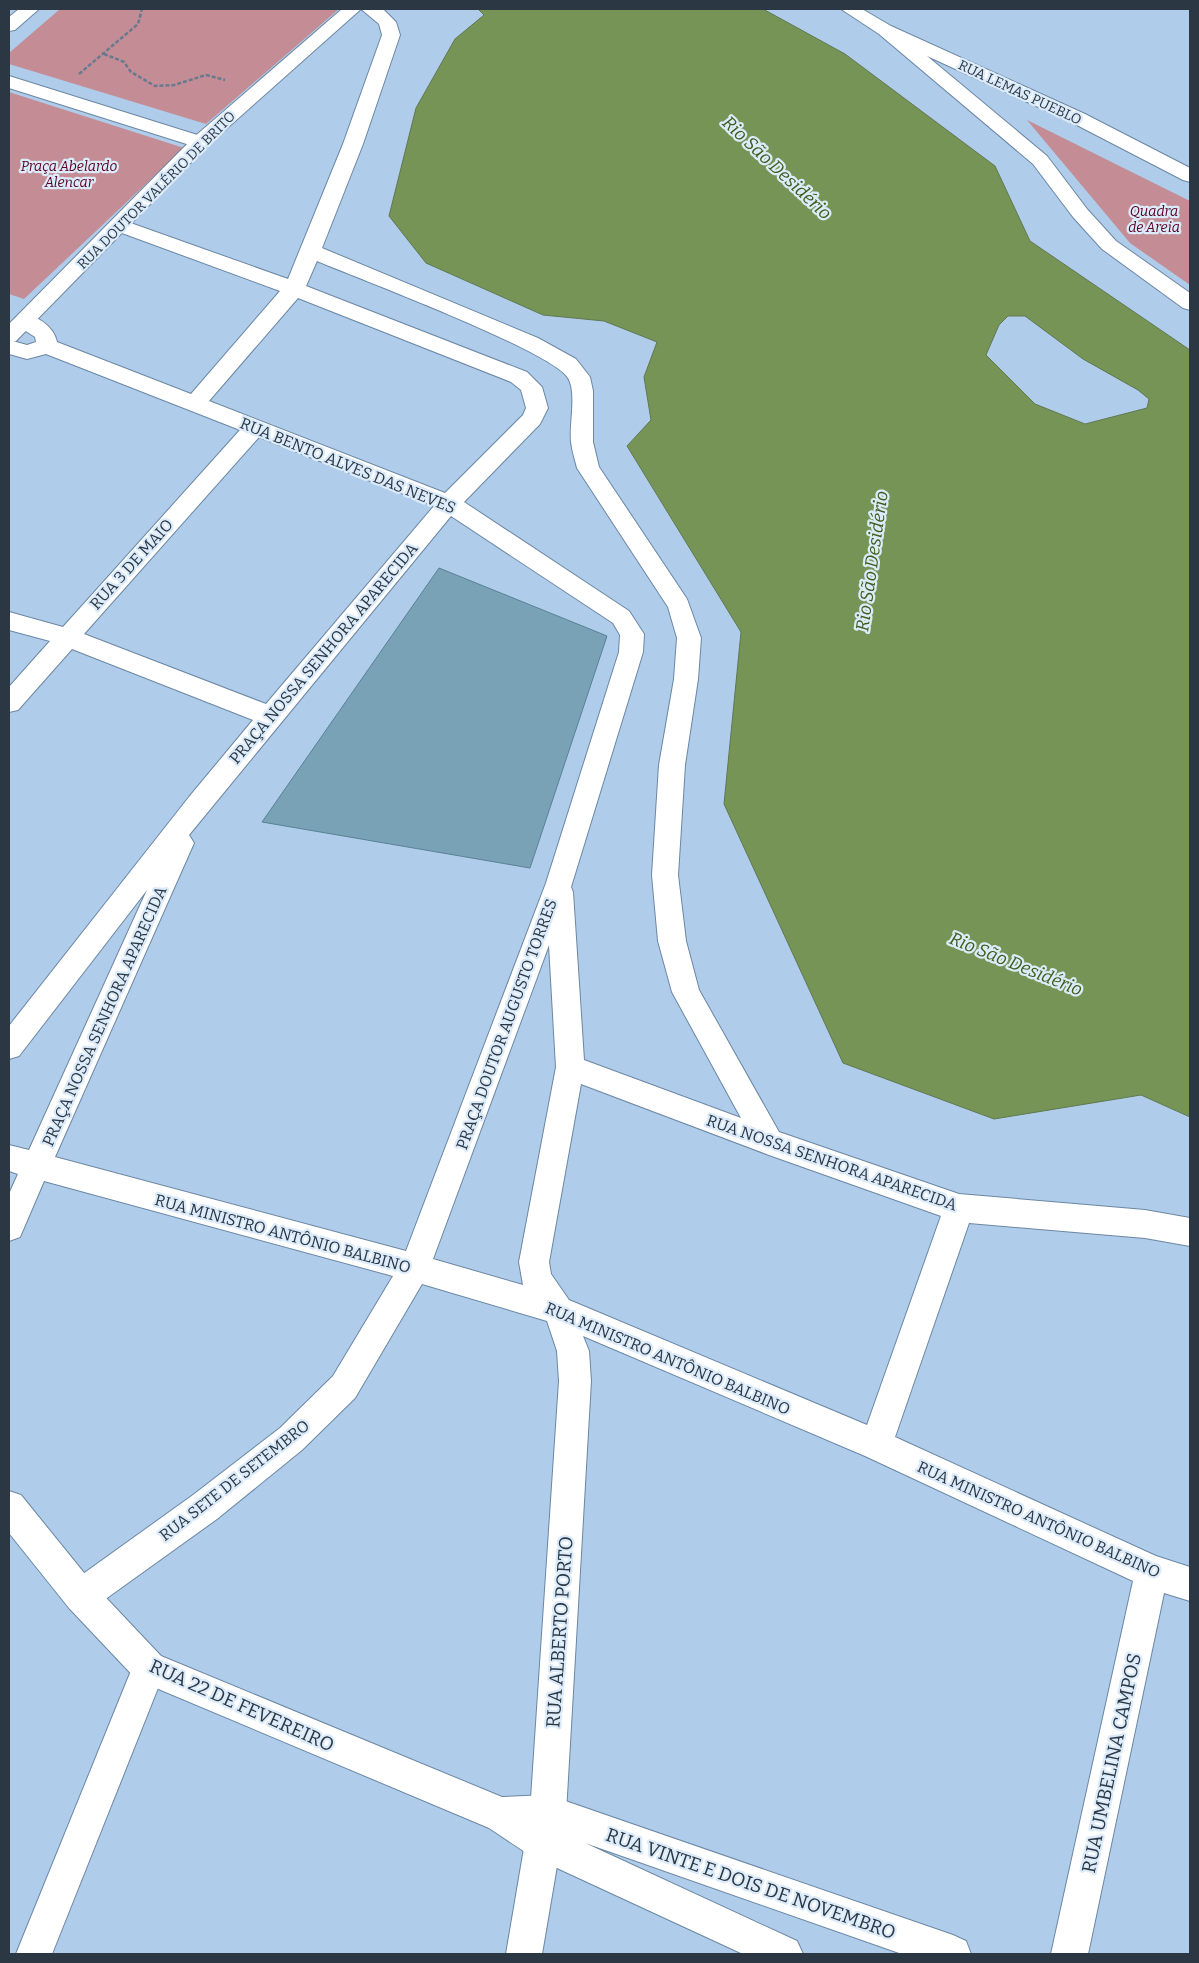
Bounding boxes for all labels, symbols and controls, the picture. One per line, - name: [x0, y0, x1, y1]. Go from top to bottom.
- street label: RUA LEMAS PUEBLO: [955, 56, 1084, 128]
- street label: RUA DOUTOR VALÉRIO DE BRITO: [73, 107, 239, 273]
- water label: Rio São Desidério: [718, 112, 836, 224]
- park label: Praça Abelardo Alencar: [21, 158, 118, 191]
- park label: Quadra de Areia: [1128, 203, 1180, 236]
- street label: RUA BENTO ALVES DAS NEVES: [237, 413, 458, 518]
- water label: Rio São Desidério: [851, 489, 893, 633]
- street label: RUA 3 DE MAIO: [86, 515, 177, 613]
- street label: PRAÇA NOSSA SENHORA APARECIDA: [225, 538, 422, 768]
- street label: PRAÇA NOSSA SENHORA APARECIDA: [38, 883, 171, 1149]
- street label: PRAÇA DOUTOR AUGUSTO TORRES: [452, 896, 561, 1152]
- water label: Rio São Desidério: [946, 927, 1086, 1001]
- street label: RUA NOSSA SENHORA APARECIDA: [704, 1111, 960, 1215]
- street label: RUA MINISTRO ANTÔNIO BALBINO: [153, 1189, 413, 1277]
- street label: RUA MINISTRO ANTÔNIO BALBINO: [542, 1297, 794, 1419]
- street label: RUA SETE DE SETEMBRO: [155, 1416, 313, 1545]
- street label: RUA MINISTRO ANTÔNIO BALBINO: [914, 1456, 1164, 1582]
- street label: RUA ALBERTO PORTO: [541, 1535, 578, 1729]
- street label: RUA UMBELINA CAMPOS: [1077, 1651, 1146, 1875]
- street label: RUA 22 DE FEVEREIRO: [146, 1654, 338, 1757]
- street label: RUA VINTE E DOIS DE NOVEMBRO: [603, 1823, 899, 1944]

